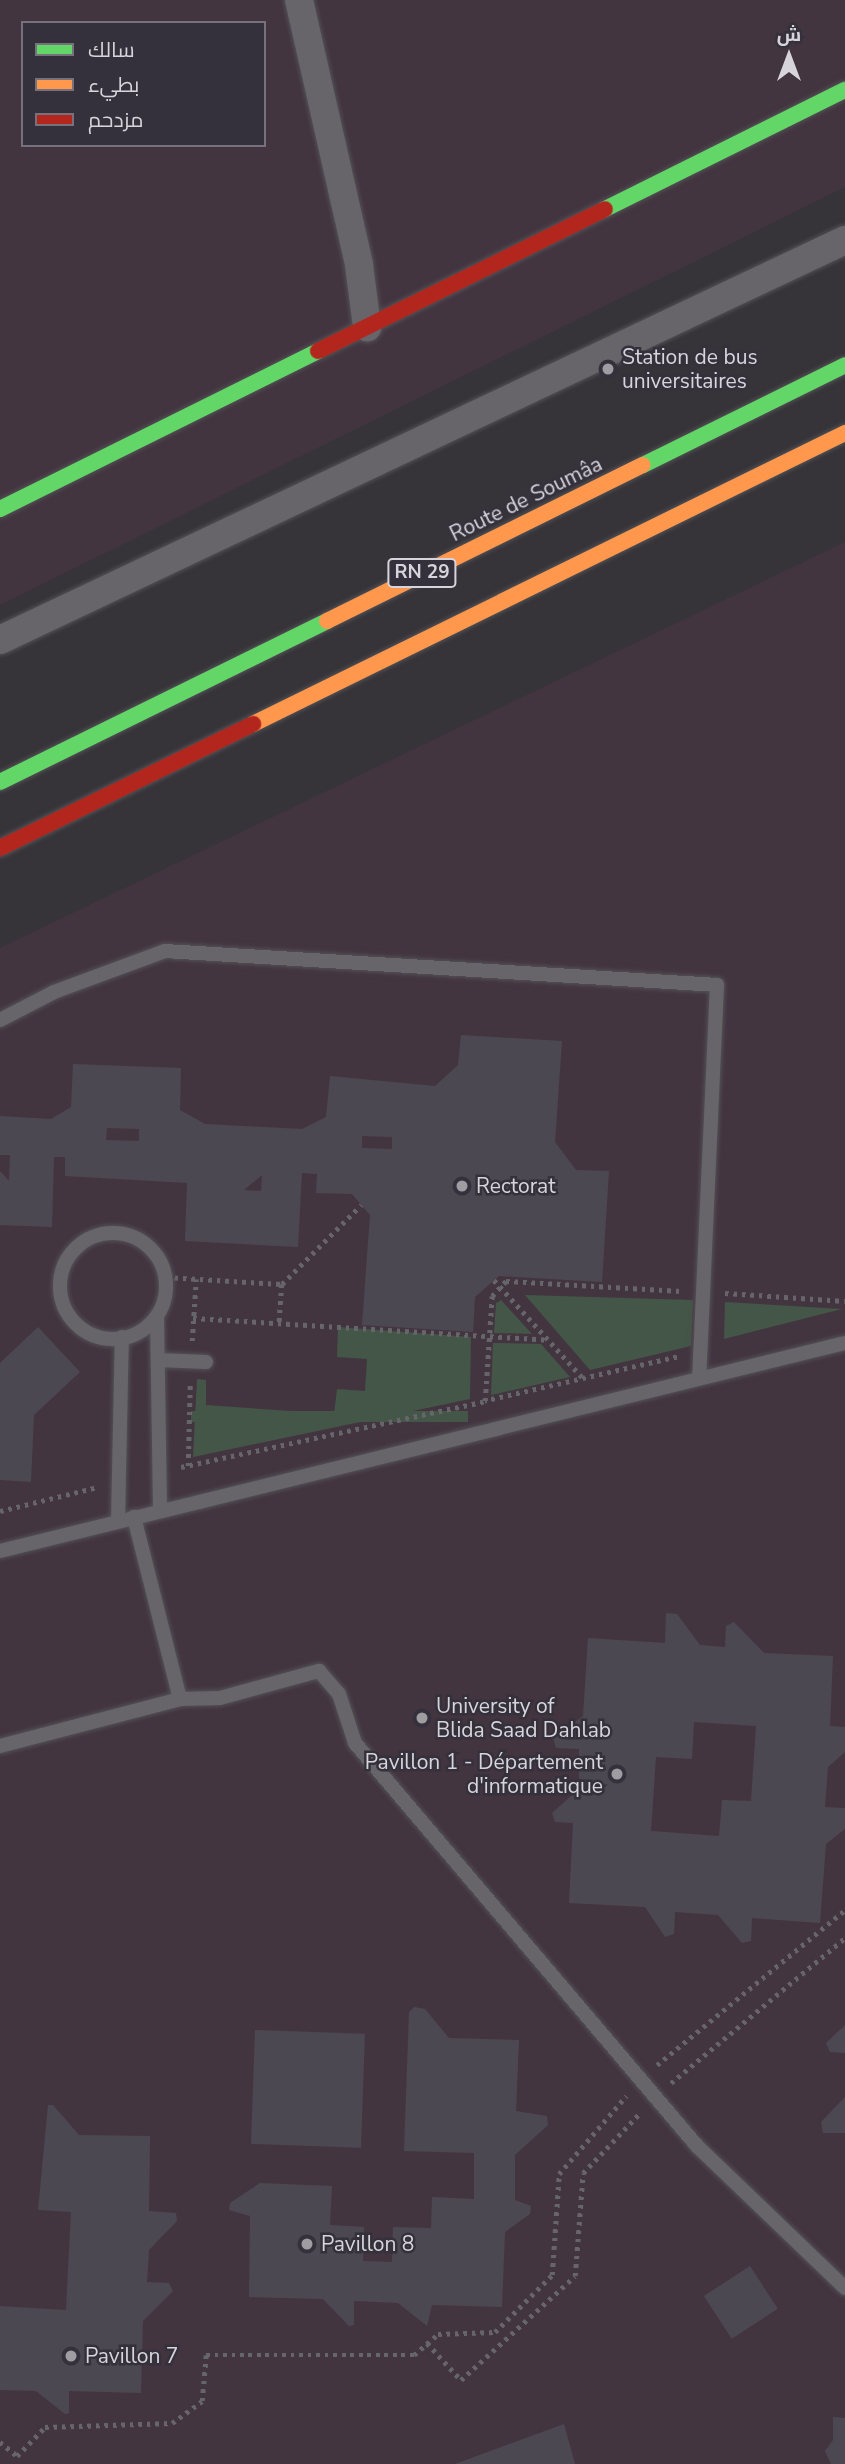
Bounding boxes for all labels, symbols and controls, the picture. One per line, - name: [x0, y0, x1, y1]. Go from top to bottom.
- legend: [21, 21, 266, 147]
- north arrow: [754, 21, 824, 91]
- text: ش: [777, 22, 801, 48]
- text: سالك: [88, 36, 135, 64]
- text: بطيء: [88, 71, 139, 99]
- text: مزدحم: [88, 106, 143, 134]
- place label: Station de bus universitaires: [622, 344, 758, 394]
- marker: Station de bus universitaires: [600, 361, 616, 377]
- street label: Route de Soumâa: [446, 451, 606, 547]
- road number: RN 29: [387, 558, 457, 588]
- place label: Rectorat: [476, 1173, 556, 1199]
- marker: Rectorat: [454, 1178, 470, 1194]
- place label: University of Blida Saad Dahlab: [436, 1693, 611, 1743]
- marker: University of Blida Saad Dahlab: [414, 1710, 430, 1726]
- place label: Pavillon 1 - Département d'informatique: [365, 1749, 603, 1799]
- marker: Pavillon 1 - Département d'informatique: [609, 1766, 625, 1782]
- place label: Pavillon 8: [321, 2231, 414, 2257]
- marker: Pavillon 8: [299, 2236, 315, 2252]
- place label: Pavillon 7: [85, 2343, 178, 2369]
- marker: Pavillon 7: [63, 2348, 79, 2364]

